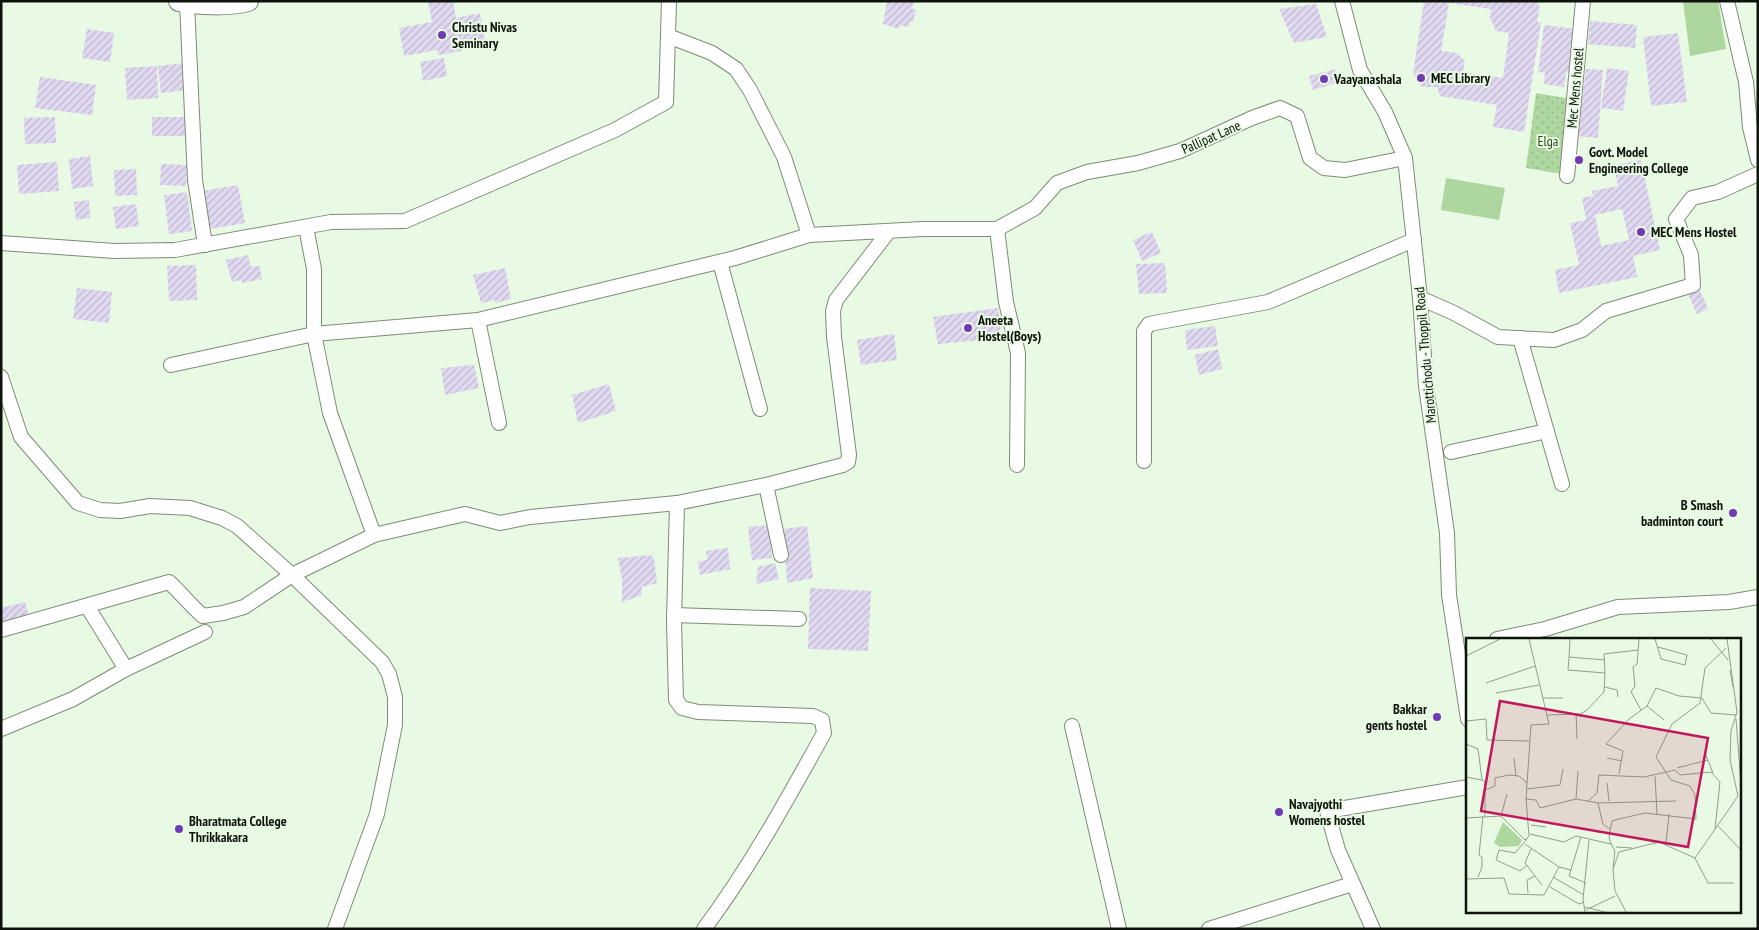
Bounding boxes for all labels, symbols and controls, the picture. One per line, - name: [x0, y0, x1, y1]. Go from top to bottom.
- place label: Christu Nivas Seminary: [452, 18, 517, 52]
- marker: Christu Nivas Seminary: [436, 29, 448, 41]
- street label: Mec Mens hostel: [1563, 46, 1588, 129]
- place label: MEC Library: [1431, 69, 1490, 87]
- place label: Vaayanashala: [1333, 70, 1402, 88]
- marker: MEC Library: [1415, 72, 1427, 84]
- marker: Vaayanashala: [1318, 73, 1330, 85]
- street label: Pallipat Lane: [1179, 116, 1244, 158]
- park label: Elga: [1538, 132, 1558, 150]
- place label: Govt. Model Engineering College: [1589, 143, 1689, 177]
- marker: Govt. Model Engineering College: [1573, 154, 1585, 166]
- place label: MEC Mens Hostel: [1651, 223, 1737, 241]
- marker: MEC Mens Hostel: [1635, 226, 1647, 238]
- street label: Marottichodu - Thoppil Road: [1410, 286, 1440, 424]
- place label: Aneeta Hostel(Boys): [977, 311, 1041, 345]
- marker: Aneeta Hostel(Boys): [962, 322, 974, 334]
- place label: B Smash badminton court: [1641, 496, 1723, 530]
- marker: B Smash badminton court: [1727, 507, 1739, 519]
- inset map: [1466, 638, 1742, 912]
- place label: Bakkar gents hostel: [1366, 700, 1428, 734]
- marker: Bakkar gents hostel: [1431, 711, 1443, 723]
- place label: Navajyothi Womens hostel: [1288, 795, 1365, 829]
- marker: Navajyothi Womens hostel: [1273, 806, 1285, 818]
- place label: Bharatmata College Thrikkakara: [189, 812, 287, 846]
- marker: Bharatmata College Thrikkakara: [173, 823, 185, 835]

